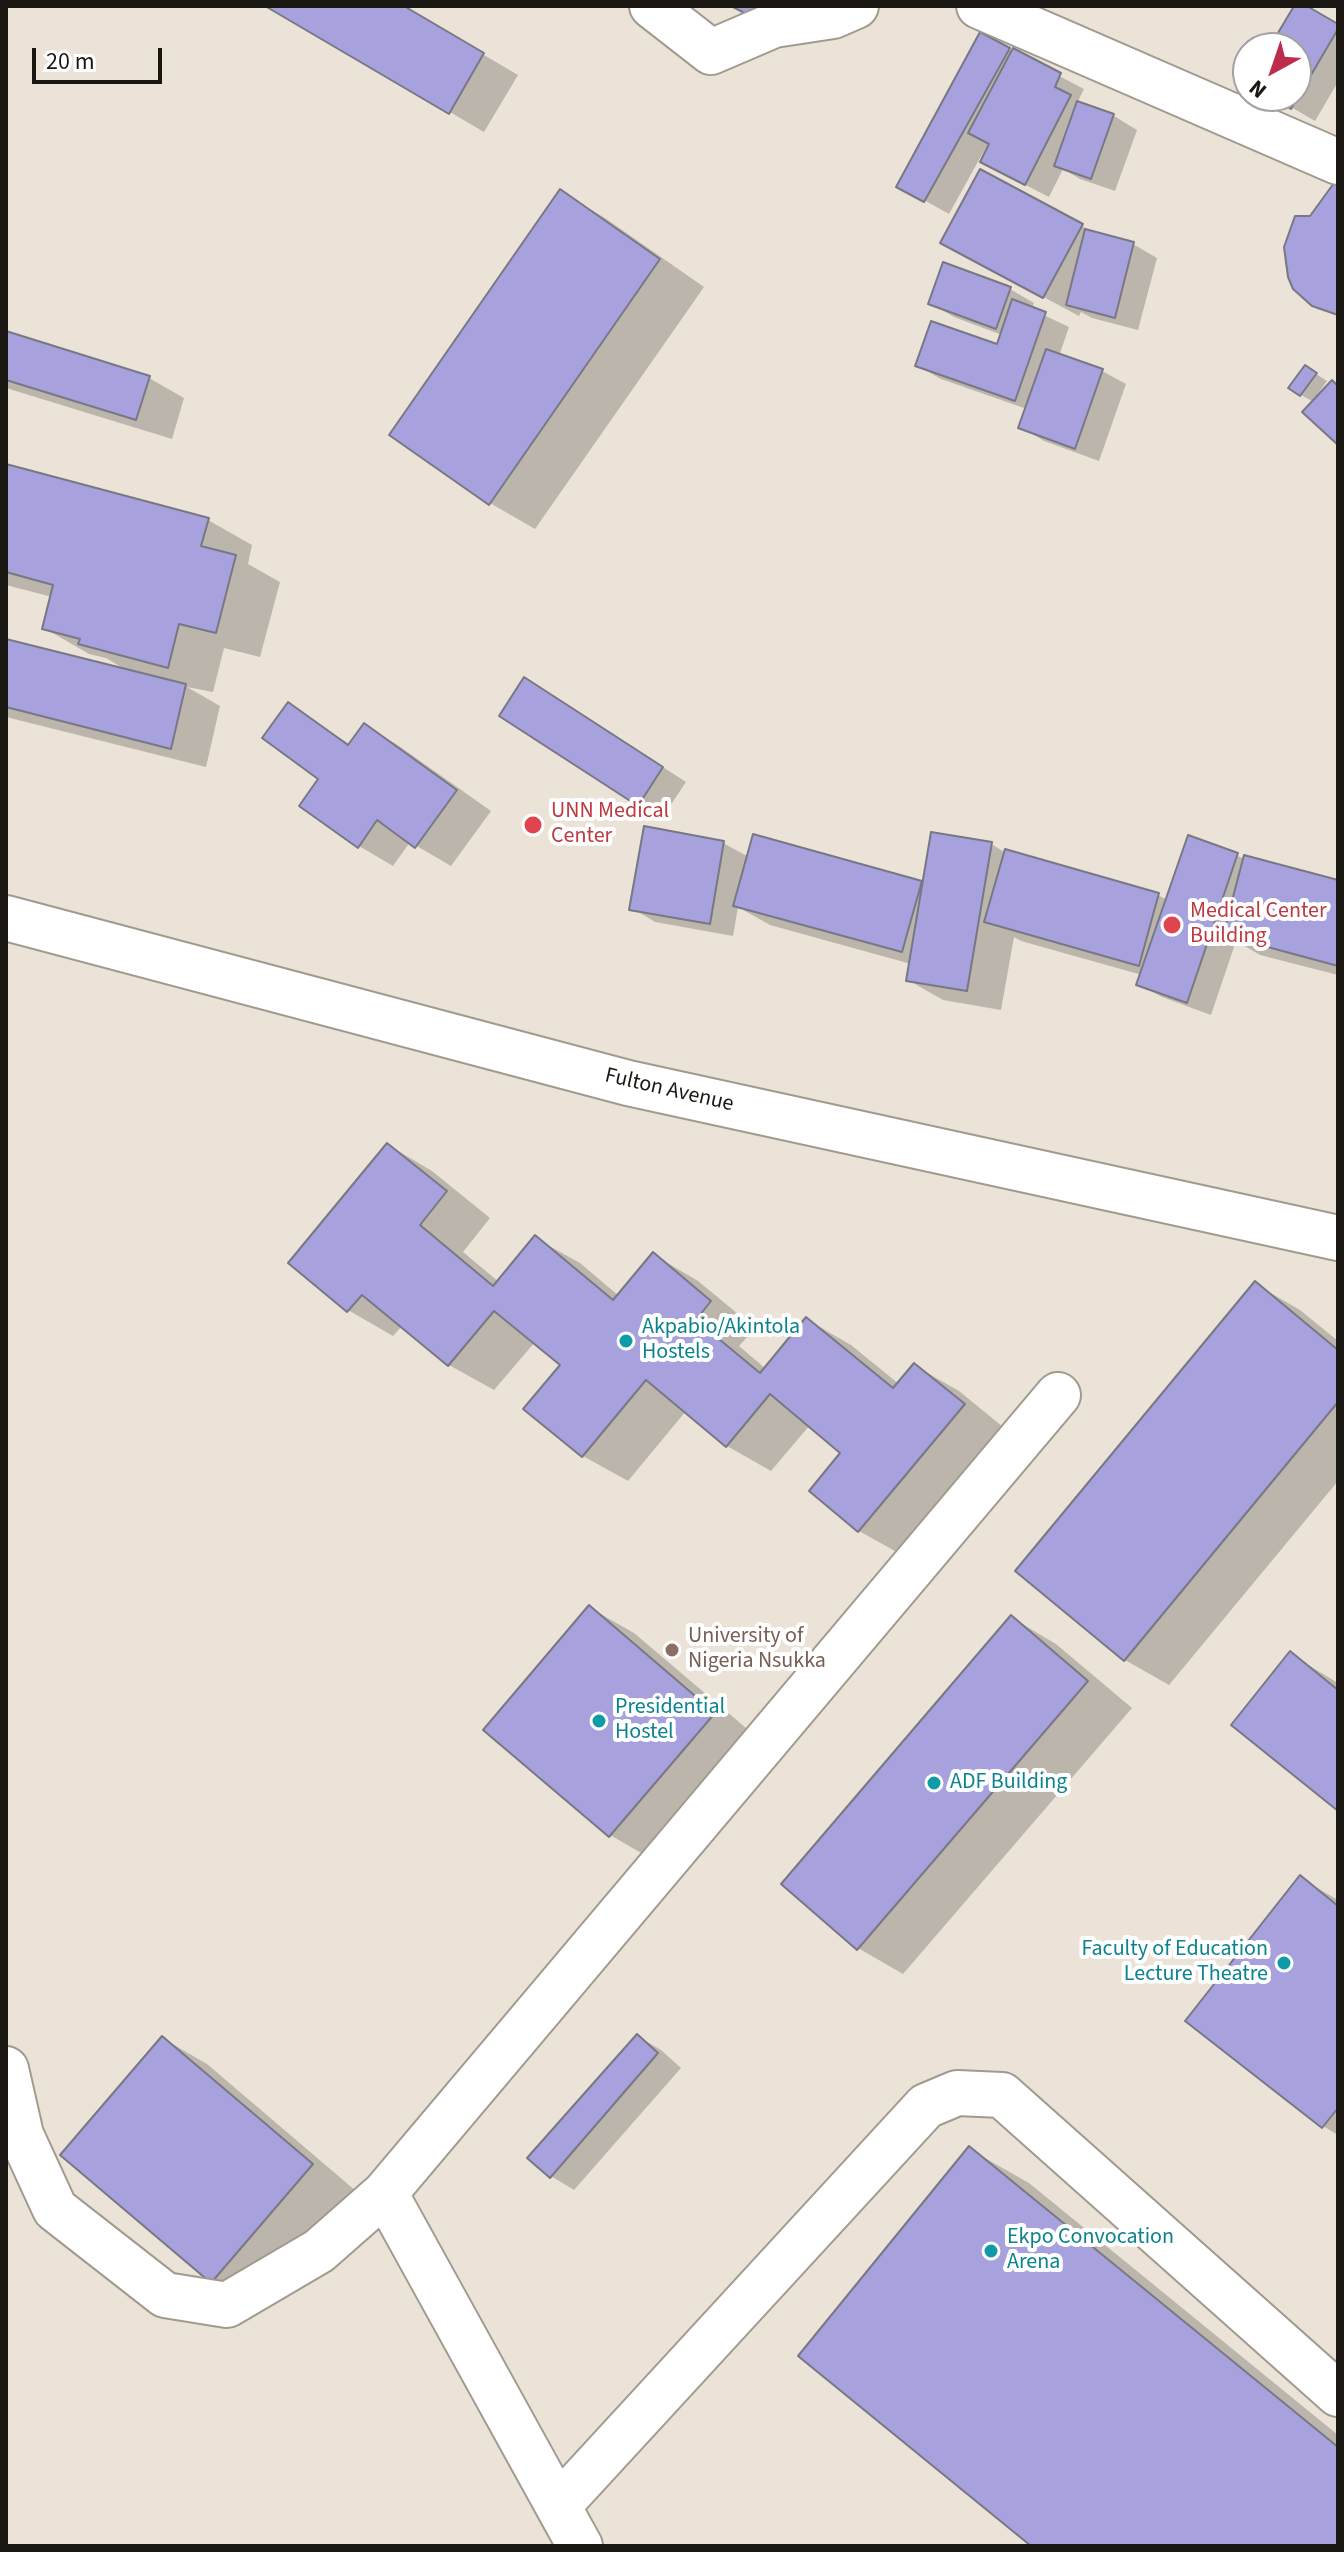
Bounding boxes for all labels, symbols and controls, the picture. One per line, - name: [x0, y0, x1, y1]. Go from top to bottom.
- scale bar: [36, 32, 166, 82]
- north arrow: [1232, 32, 1312, 112]
- text: 20 m: [46, 44, 95, 79]
- text: N: [1242, 72, 1274, 106]
- place label: UNN Medical Center: [551, 799, 669, 850]
- marker: UNN Medical Center: [522, 814, 544, 836]
- place label: Medical Center Building: [1190, 899, 1327, 950]
- marker: Medical Center Building: [1161, 914, 1183, 936]
- street label: Fulton Avenue: [602, 1063, 736, 1119]
- place label: Akpabio/Akintola Hostels: [642, 1315, 800, 1366]
- marker: Akpabio/Akintola Hostels: [617, 1332, 635, 1350]
- place label: University of Nigeria Nsukka: [688, 1624, 826, 1676]
- marker: University of Nigeria Nsukka: [663, 1641, 681, 1659]
- place label: Presidential Hostel: [615, 1695, 725, 1746]
- marker: Presidential Hostel: [590, 1712, 608, 1730]
- place label: ADF Building: [950, 1770, 1067, 1796]
- marker: ADF Building: [925, 1774, 943, 1792]
- place label: Faculty of Education Lecture Theatre: [1081, 1937, 1268, 1988]
- marker: Faculty of Education Lecture Theatre: [1275, 1954, 1293, 1972]
- place label: Ekpo Convocation Arena: [1007, 2225, 1174, 2276]
- marker: Ekpo Convocation Arena: [982, 2242, 1000, 2260]

